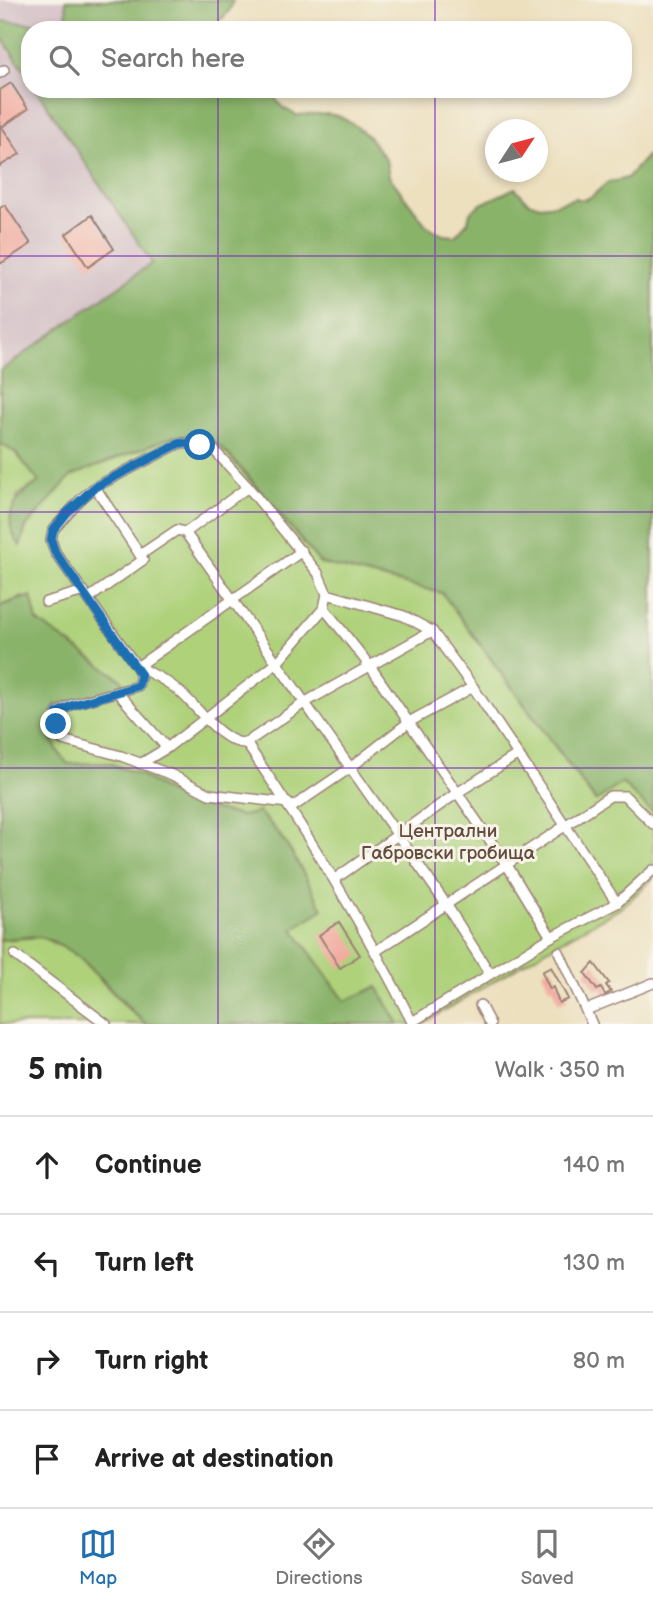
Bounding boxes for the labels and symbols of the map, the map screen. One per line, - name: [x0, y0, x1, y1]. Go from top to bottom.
- north arrow: [485, 119, 548, 182]
- route start: [184, 429, 215, 460]
- route end: [40, 708, 71, 739]
- park label: Централни Габровски гробища: [361, 820, 535, 865]

